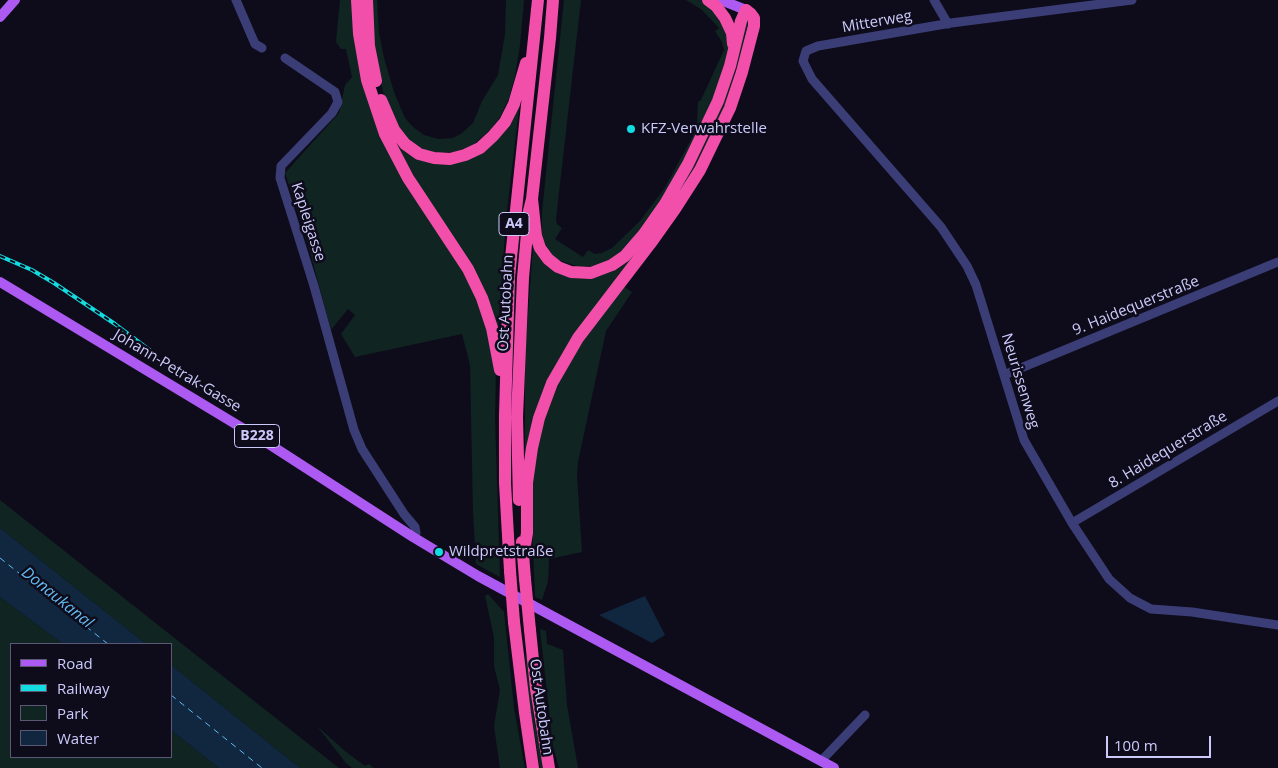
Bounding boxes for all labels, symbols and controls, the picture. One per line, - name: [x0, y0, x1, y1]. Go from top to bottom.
- street label: Mitterweg: [841, 7, 913, 37]
- place label: KFZ-Verwahrstelle: [641, 120, 767, 138]
- marker: KFZ-Verwahrstelle: [625, 123, 637, 135]
- street label: Kapleigasse: [287, 180, 329, 264]
- road number: A4: [499, 212, 529, 235]
- street label: Ost Autobahn: [494, 254, 518, 352]
- street label: 9. Haidequerstraße: [1070, 272, 1202, 340]
- street label: Johann-Petrak-Gasse: [110, 326, 244, 416]
- street label: Neurissenweg: [997, 331, 1043, 431]
- street label: 8. Haidequerstraße: [1106, 408, 1230, 492]
- road number: B228: [234, 424, 280, 448]
- place label: Wildpretstraße: [449, 543, 553, 561]
- marker: Wildpretstraße: [433, 546, 445, 558]
- water label: Donaukanal: [17, 563, 97, 633]
- legend: [10, 643, 172, 758]
- text: Road: [57, 653, 93, 673]
- street label: Ost Autobahn: [525, 658, 557, 756]
- text: Railway: [57, 678, 110, 698]
- text: Park: [57, 703, 88, 723]
- scale bar: [1108, 726, 1213, 758]
- text: Water: [57, 728, 99, 748]
- text: 100 m: [1114, 735, 1158, 755]

